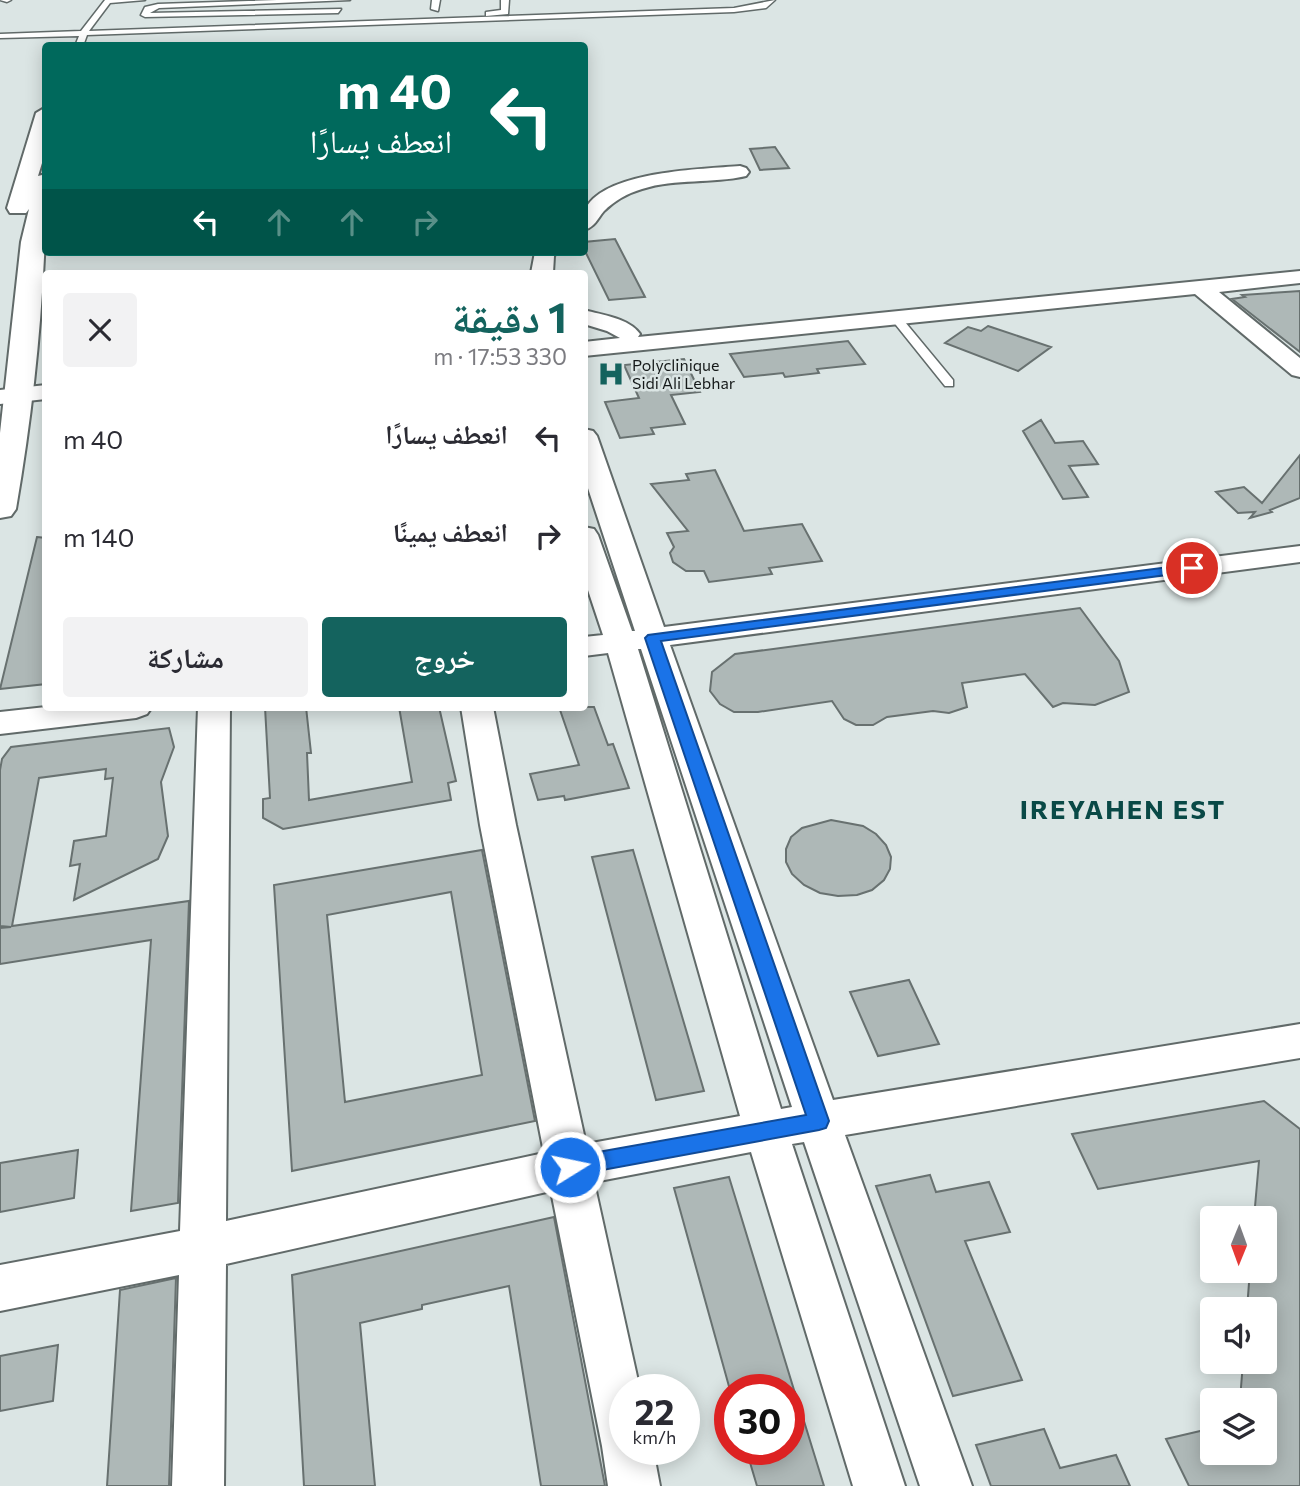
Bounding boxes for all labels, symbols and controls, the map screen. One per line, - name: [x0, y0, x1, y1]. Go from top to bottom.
- text: 40 m: [337, 59, 452, 119]
- icon: left: [476, 70, 567, 161]
- text: انعطف يسارًا: [310, 120, 452, 160]
- icon: left: [187, 203, 225, 241]
- icon: ahead: [260, 203, 298, 241]
- icon: ahead: [333, 203, 371, 241]
- icon: right: [406, 203, 444, 241]
- text: 1 دقيقة: [452, 290, 567, 342]
- button: close: [63, 293, 137, 367]
- text: 330 m · 17:53: [433, 342, 567, 370]
- place label: Polyclinique Sidi Ali Lebhar: [632, 355, 736, 392]
- hospital icon: Polyclinique Sidi Ali Lebhar: [596, 359, 626, 389]
- text: انعطف يسارًا: [385, 418, 508, 449]
- icon: left: [529, 419, 567, 457]
- text: 40 m: [63, 423, 123, 454]
- text: انعطف يمينًا: [393, 516, 508, 547]
- icon: right: [529, 517, 567, 555]
- text: 140 m: [63, 521, 134, 552]
- pin: [1162, 538, 1222, 598]
- icon: arrive: [1173, 549, 1211, 587]
- button: مشاركة: [63, 617, 308, 697]
- button: خروج: [322, 617, 567, 697]
- district label: IREYAHEN EST: [1020, 793, 1226, 824]
- position arrow: [533, 1130, 607, 1204]
- north arrow: [1200, 1206, 1278, 1283]
- map controls: [1200, 1206, 1277, 1465]
- button: sound: [1200, 1297, 1277, 1374]
- speed limit sign: 30: [714, 1374, 805, 1465]
- button: layers: [1200, 1388, 1277, 1465]
- text: 22: [635, 1389, 674, 1432]
- text: km/h: [633, 1426, 676, 1448]

